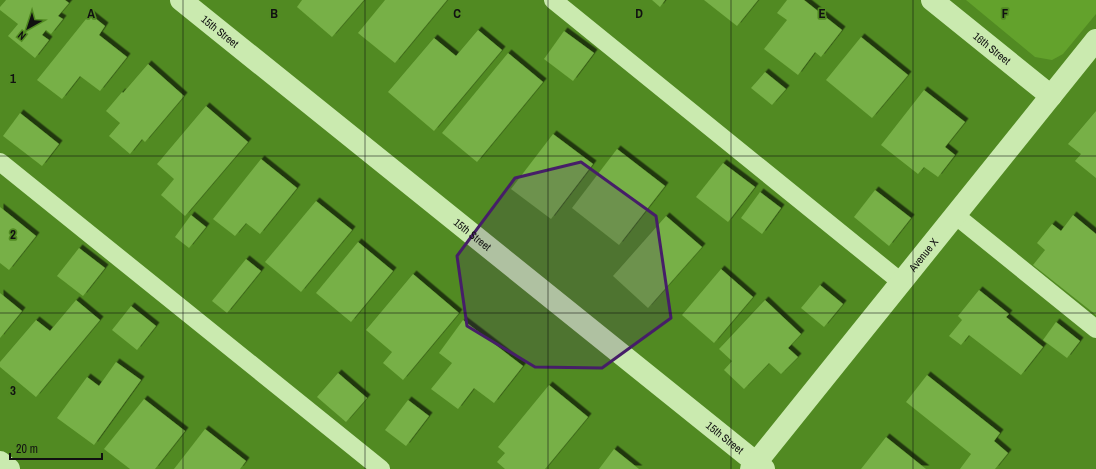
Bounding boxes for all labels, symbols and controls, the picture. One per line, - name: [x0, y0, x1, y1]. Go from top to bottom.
- text: A: [87, 5, 95, 22]
- text: B: [270, 5, 278, 22]
- text: C: [453, 5, 461, 22]
- text: D: [635, 5, 643, 22]
- text: E: [818, 5, 826, 22]
- text: F: [1002, 5, 1009, 22]
- north arrow: [8, 8, 48, 48]
- street label: 15th Street: [198, 12, 242, 51]
- text: N: [15, 28, 29, 43]
- street label: 16th Street: [970, 29, 1014, 68]
- text: 1: [10, 70, 16, 87]
- street label: 15th Street: [451, 215, 494, 254]
- text: 2: [10, 226, 16, 243]
- street label: Avenue X: [905, 235, 941, 275]
- text: 3: [10, 382, 16, 399]
- street label: 15th Street: [703, 418, 747, 457]
- scale bar: [10, 435, 102, 461]
- text: 20 m: [16, 441, 38, 457]

